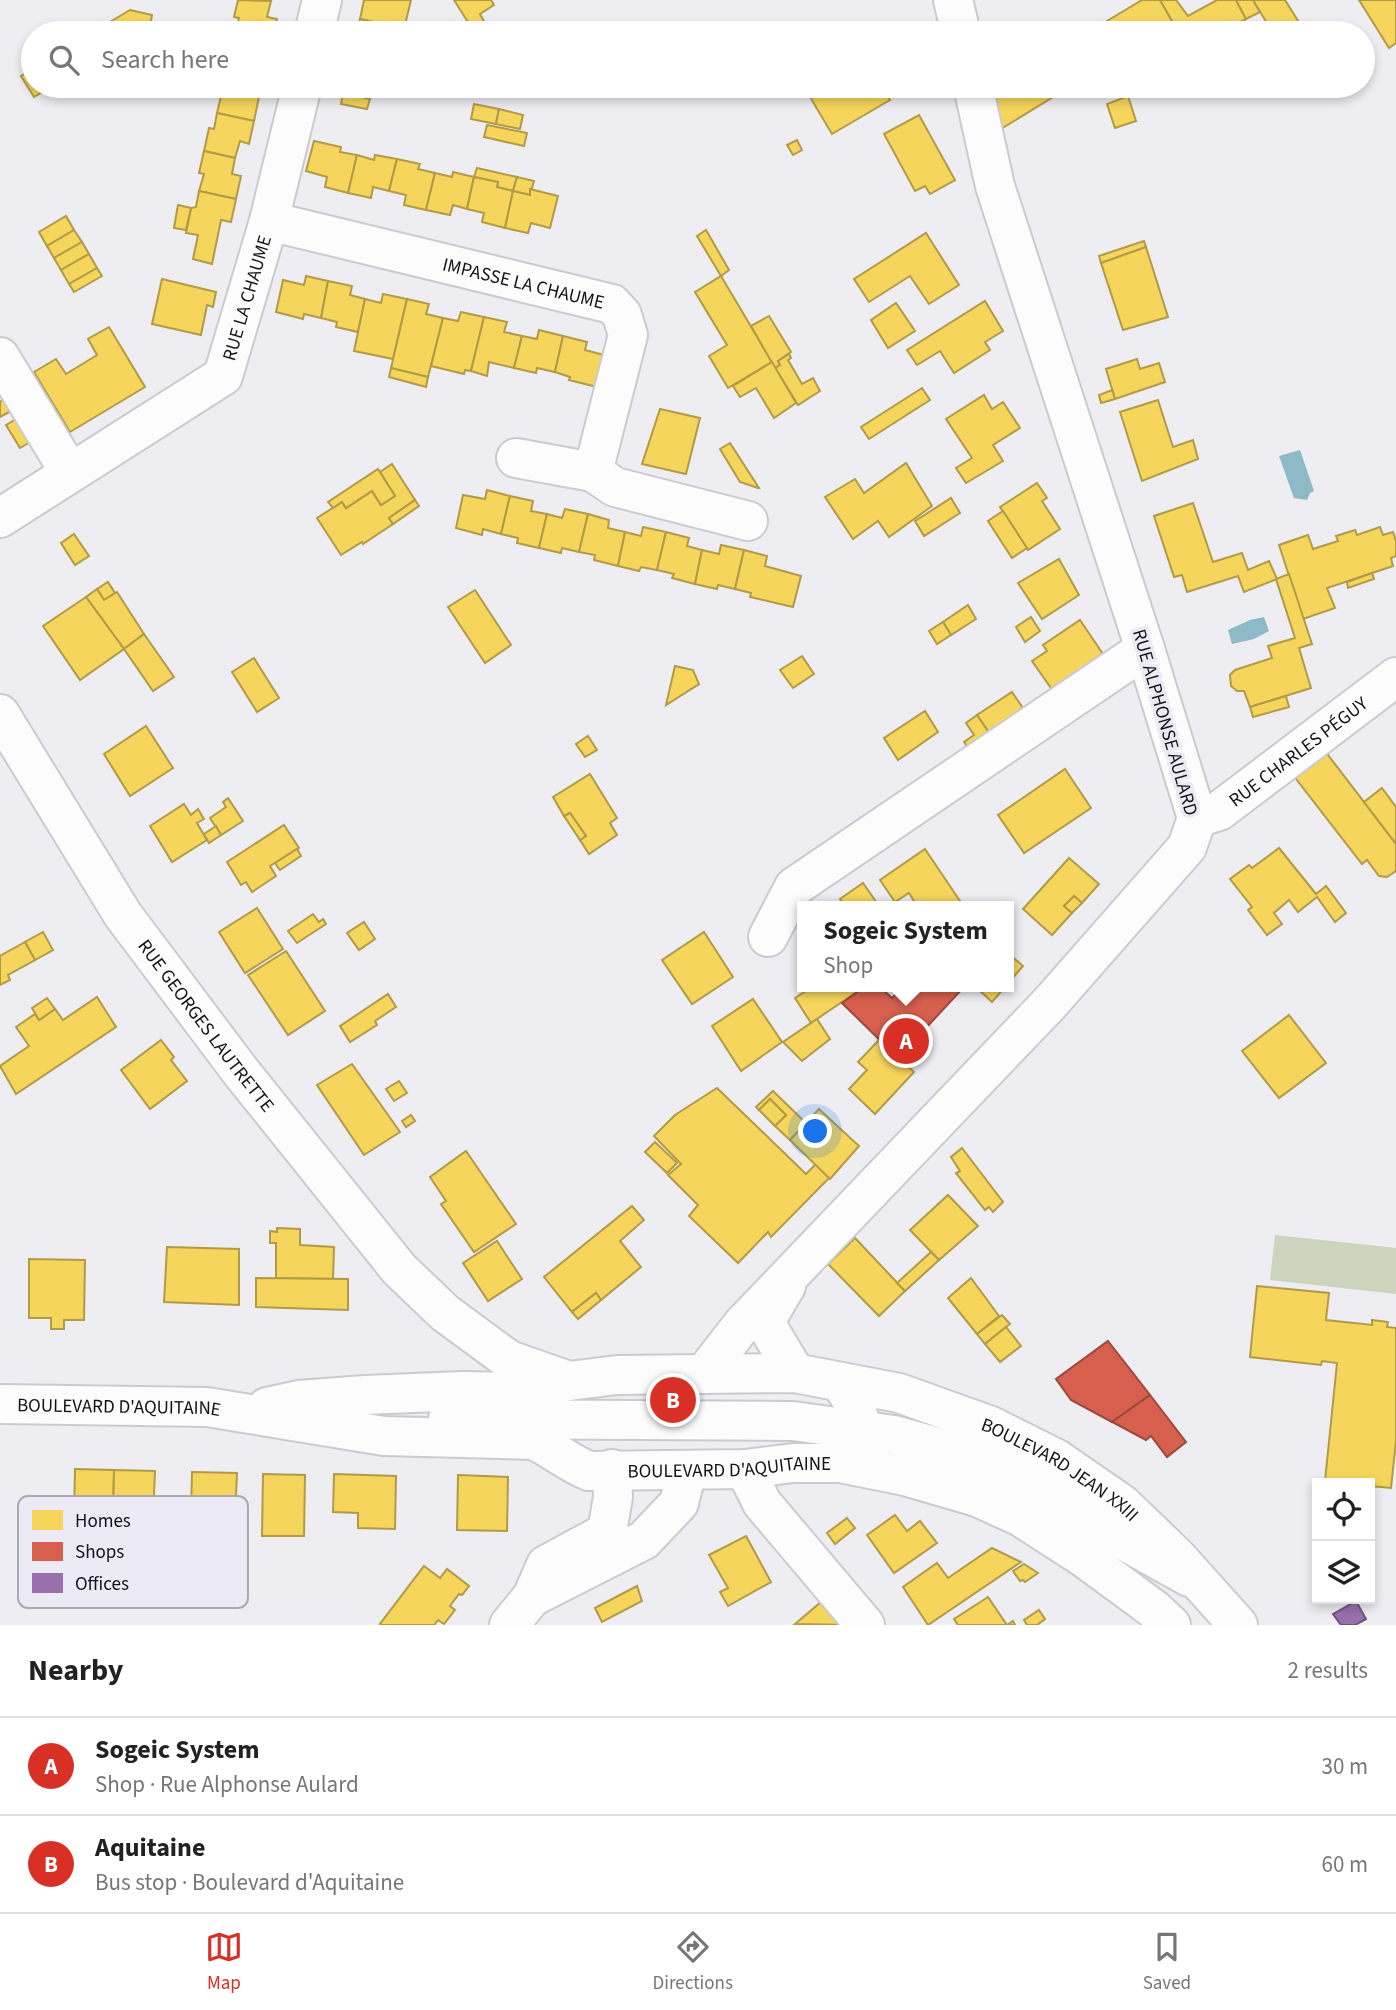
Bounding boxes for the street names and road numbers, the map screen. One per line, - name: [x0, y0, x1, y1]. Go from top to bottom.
- street label: RUE LA CHAUME: [216, 232, 279, 364]
- street label: IMPASSE LA CHAUME: [440, 251, 607, 317]
- street label: RUE ALPHONSE AULARD: [1125, 626, 1204, 819]
- street label: RUE CHARLES PÉGUY: [1224, 690, 1375, 814]
- street label: RUE GEORGES LAUTRETTE: [131, 934, 280, 1118]
- street label: BOULEVARD D'AQUITAINE: [17, 1392, 223, 1424]
- street label: BOULEVARD JEAN XXIII: [977, 1412, 1144, 1528]
- street label: BOULEVARD D'AQUITAINE: [627, 1451, 831, 1486]

